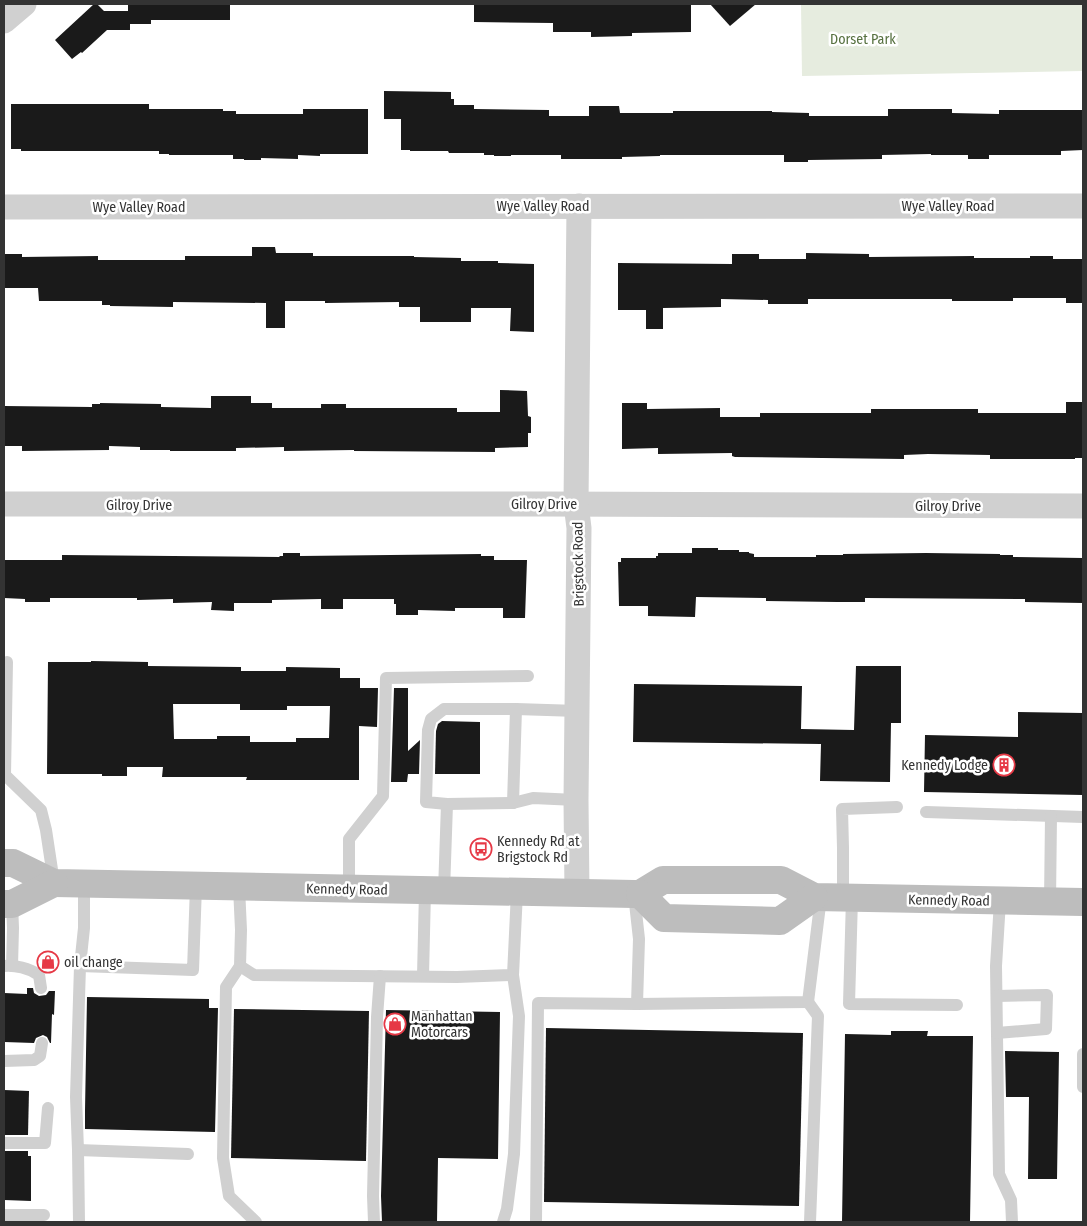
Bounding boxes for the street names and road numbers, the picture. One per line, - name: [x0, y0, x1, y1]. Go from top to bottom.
- street label: Wye Valley Road: [497, 198, 589, 215]
- street label: Wye Valley Road: [902, 198, 994, 215]
- street label: Wye Valley Road: [93, 199, 185, 216]
- street label: Gilroy Drive: [511, 496, 577, 513]
- street label: Gilroy Drive: [106, 497, 172, 514]
- street label: Gilroy Drive: [915, 498, 981, 515]
- street label: Brigstock Road: [569, 521, 588, 607]
- street label: Kennedy Road: [306, 880, 388, 899]
- street label: Kennedy Road: [908, 891, 990, 910]

